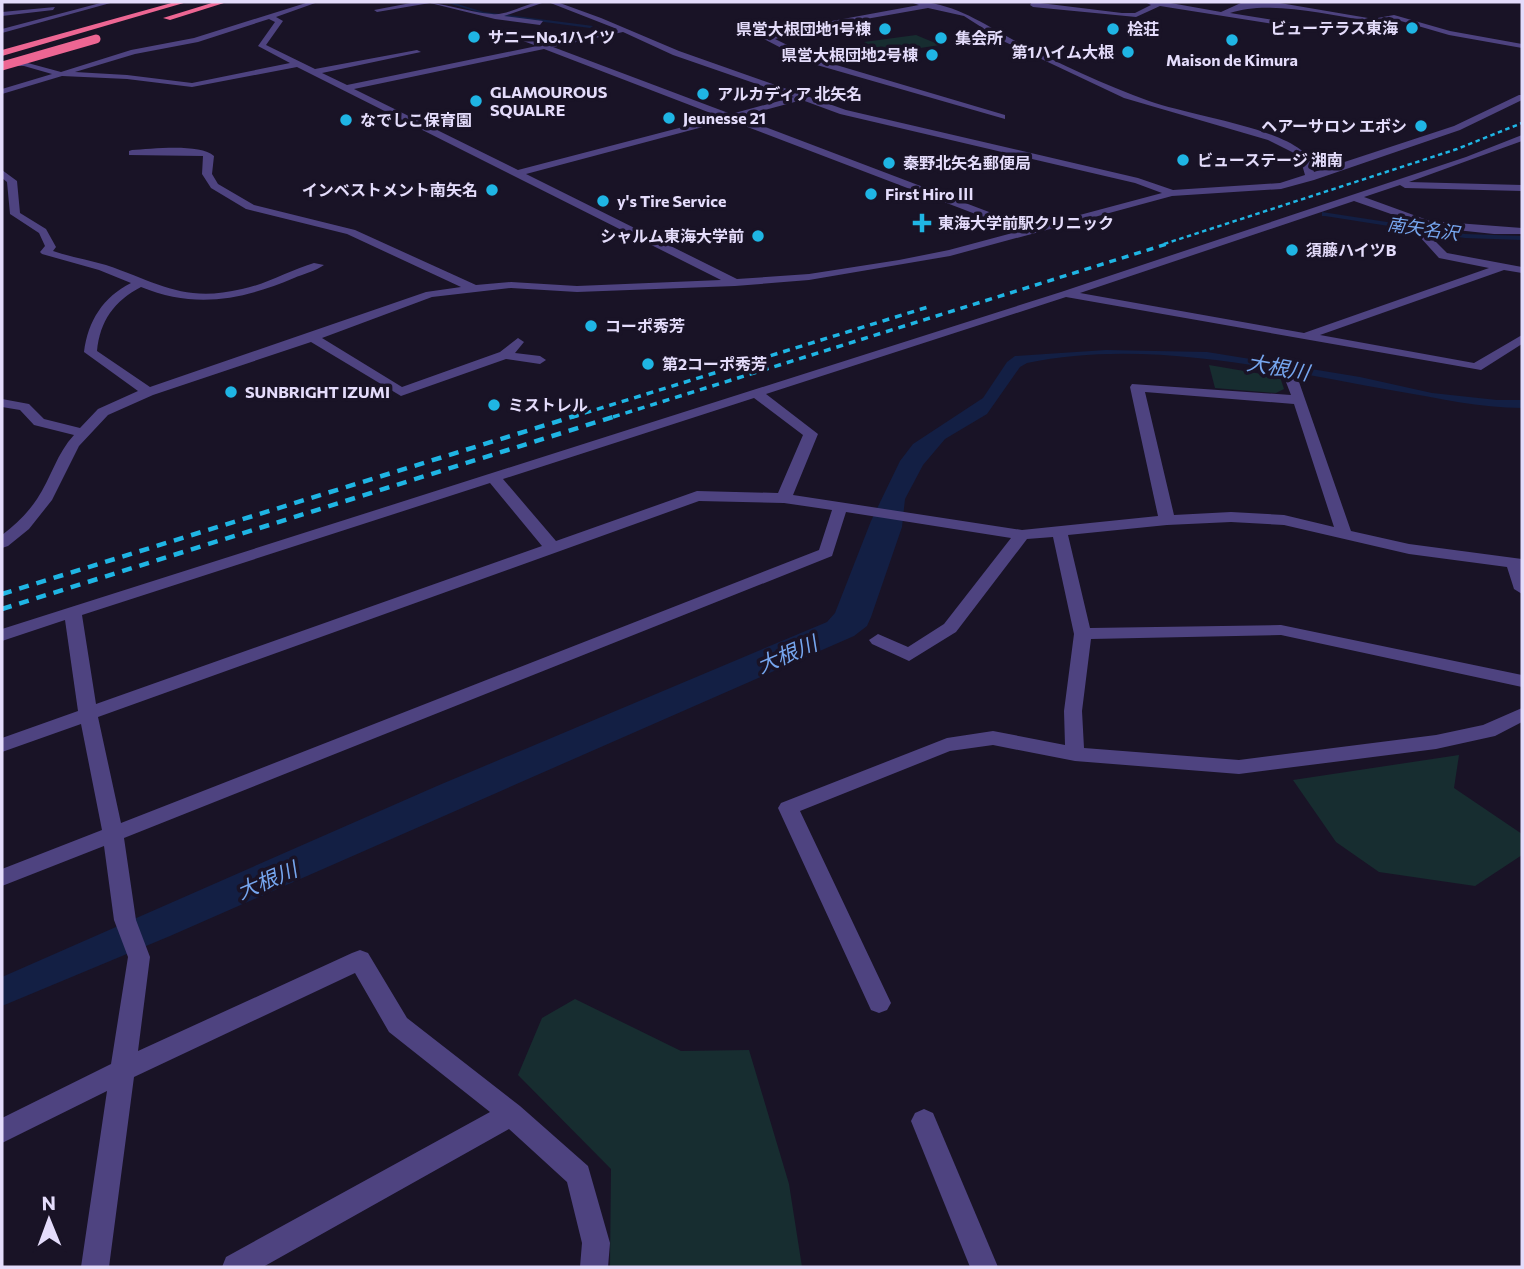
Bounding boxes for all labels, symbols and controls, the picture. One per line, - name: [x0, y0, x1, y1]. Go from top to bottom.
- place label: ビューテラス東海: [1270, 18, 1398, 37]
- place label: 県営大根団地1号棟: [736, 19, 871, 38]
- place label: 桧荘: [1127, 19, 1159, 38]
- marker: ビューテラス東海: [1404, 20, 1420, 36]
- marker: 県営大根団地1号棟: [877, 21, 893, 37]
- marker: 桧荘: [1105, 21, 1121, 37]
- place label: サニーNo.1ハイツ: [488, 27, 615, 46]
- place label: 集会所: [955, 28, 1003, 47]
- marker: サニーNo.1ハイツ: [466, 29, 482, 45]
- marker: 集会所: [933, 30, 949, 46]
- marker: Maison de Kimura: [1224, 32, 1240, 48]
- place label: 第1ハイム大根: [1011, 42, 1114, 61]
- marker: 第1ハイム大根: [1120, 44, 1136, 60]
- place label: 県営大根団地2号棟: [781, 45, 918, 64]
- marker: 県営大根団地2号棟: [924, 47, 940, 63]
- place label: Maison de Kimura: [1166, 50, 1298, 69]
- place label: GLAMOUROUS SQUALRE: [490, 82, 608, 119]
- place label: アルカディア 北矢名: [717, 84, 862, 103]
- marker: アルカディア 北矢名: [695, 86, 711, 102]
- marker: GLAMOUROUS SQUALRE: [468, 93, 484, 109]
- place label: Jeunesse 21: [683, 108, 766, 127]
- place label: なでしこ保育園: [360, 110, 472, 129]
- marker: Jeunesse 21: [661, 110, 677, 126]
- marker: なでしこ保育園: [338, 112, 354, 128]
- place label: ヘアーサロン エボシ: [1261, 116, 1407, 135]
- marker: ヘアーサロン エボシ: [1413, 118, 1429, 134]
- place label: ビューステージ 湘南: [1197, 150, 1343, 169]
- marker: ビューステージ 湘南: [1175, 152, 1191, 168]
- place label: 秦野北矢名郵便局: [903, 153, 1031, 172]
- marker: 秦野北矢名郵便局: [881, 155, 897, 171]
- place label: インベストメント南矢名: [302, 180, 478, 199]
- marker: インベストメント南矢名: [484, 182, 500, 198]
- place label: First Hiro Ⅲ: [885, 184, 974, 203]
- marker: First Hiro Ⅲ: [863, 186, 879, 202]
- place label: y's Tire Service: [617, 191, 727, 210]
- marker: y's Tire Service: [595, 193, 611, 209]
- water label: 南矢名沢: [1386, 212, 1462, 244]
- marker: 東海大学前駅クリニック: [912, 213, 932, 233]
- place label: 東海大学前駅クリニック: [938, 213, 1114, 232]
- place label: シャルム東海大学前: [600, 226, 744, 245]
- marker: シャルム東海大学前: [750, 228, 766, 244]
- place label: 須藤ハイツB: [1306, 240, 1397, 259]
- marker: 須藤ハイツB: [1284, 242, 1300, 258]
- place label: コーポ秀芳: [605, 316, 685, 335]
- marker: コーポ秀芳: [583, 318, 599, 334]
- water label: 大根川: [1245, 349, 1313, 385]
- place label: 第2コーポ秀芳: [662, 354, 767, 373]
- marker: 第2コーポ秀芳: [640, 356, 656, 372]
- place label: SUNBRIGHT IZUMI: [245, 382, 390, 401]
- marker: SUNBRIGHT IZUMI: [223, 384, 239, 400]
- place label: ミストレル: [508, 395, 588, 414]
- marker: ミストレル: [486, 397, 502, 413]
- water label: 大根川: [753, 629, 822, 677]
- water label: 大根川: [233, 855, 302, 903]
- north arrow: [14, 1185, 84, 1255]
- text: N: [41, 1191, 56, 1214]

